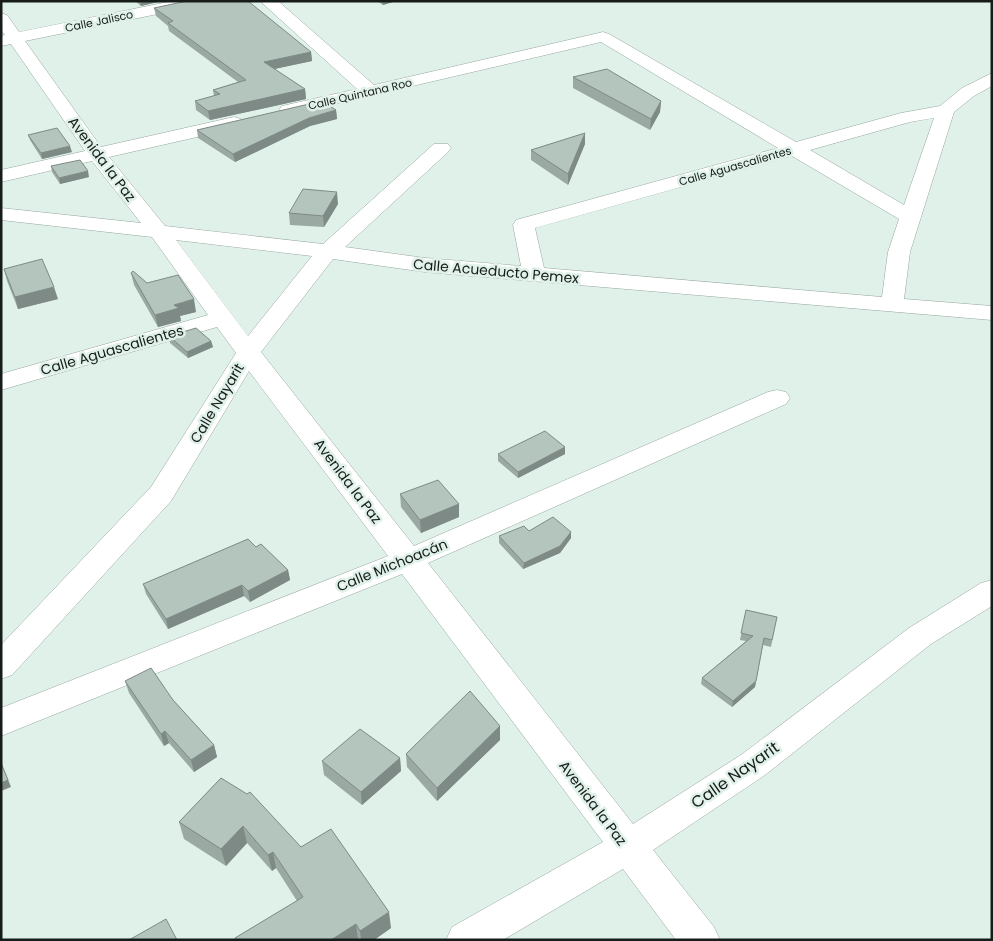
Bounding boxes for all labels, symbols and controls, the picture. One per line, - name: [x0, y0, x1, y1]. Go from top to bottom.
- street label: Calle Jalisco: [63, 6, 135, 36]
- street label: Calle Quintana Roo: [306, 74, 414, 114]
- street label: Avenida la Paz: [63, 112, 141, 206]
- street label: Calle Aguascalientes: [677, 142, 793, 190]
- street label: Calle Acueducto Pemex: [412, 254, 580, 288]
- street label: Calle Aguascalientes: [38, 320, 186, 380]
- street label: Calle Nayarit: [185, 359, 249, 447]
- street label: Avenida la Paz: [309, 434, 387, 528]
- street label: Calle Michoacán: [334, 534, 450, 596]
- street label: Calle Nayarit: [686, 736, 784, 814]
- street label: Avenida la Paz: [554, 756, 632, 850]

